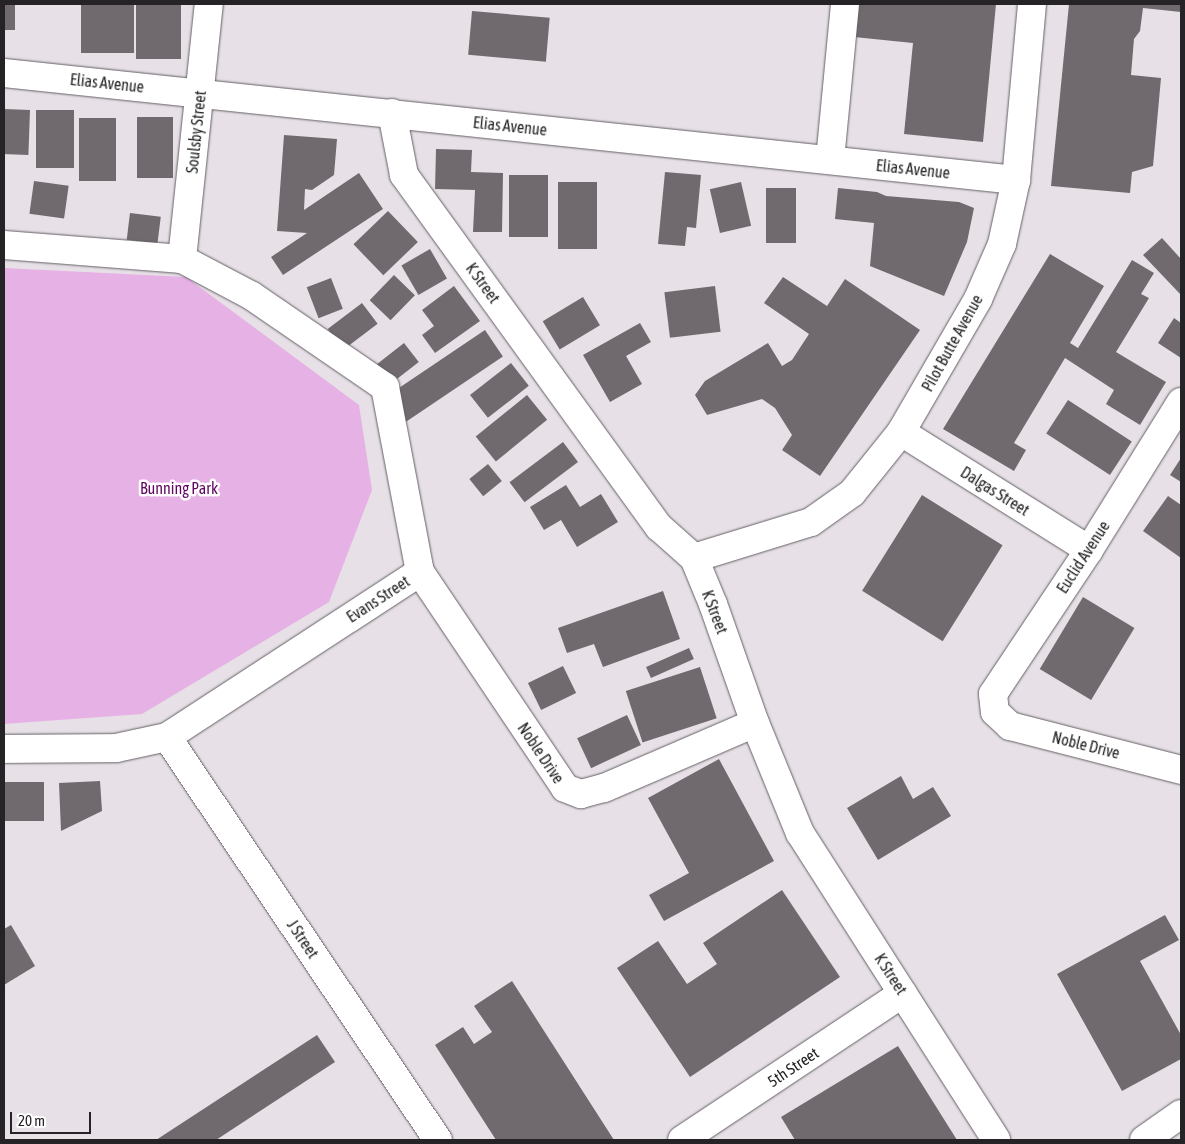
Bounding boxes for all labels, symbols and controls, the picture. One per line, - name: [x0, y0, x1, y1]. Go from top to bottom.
- street label: Elias Avenue: [69, 70, 145, 96]
- street label: Soulsby Street: [182, 90, 210, 174]
- street label: Elias Avenue: [472, 113, 548, 139]
- street label: Elias Avenue: [875, 156, 951, 182]
- street label: K Street: [462, 259, 504, 307]
- street label: Pilot Butte Avenue: [917, 291, 987, 395]
- street label: Dalgas Street: [957, 462, 1033, 520]
- park label: Bunning Park: [140, 478, 218, 498]
- street label: Euclid Avenue: [1052, 517, 1114, 597]
- street label: Evans Street: [343, 572, 413, 626]
- street label: K Street: [698, 587, 732, 637]
- street label: Noble Drive: [514, 719, 568, 787]
- street label: Noble Drive: [1050, 727, 1122, 763]
- street label: J Street: [283, 916, 323, 962]
- street label: K Street: [871, 950, 911, 998]
- street label: 5th Street: [764, 1043, 822, 1091]
- scale bar: [12, 1102, 94, 1134]
- text: 20 m: [18, 1112, 45, 1129]

